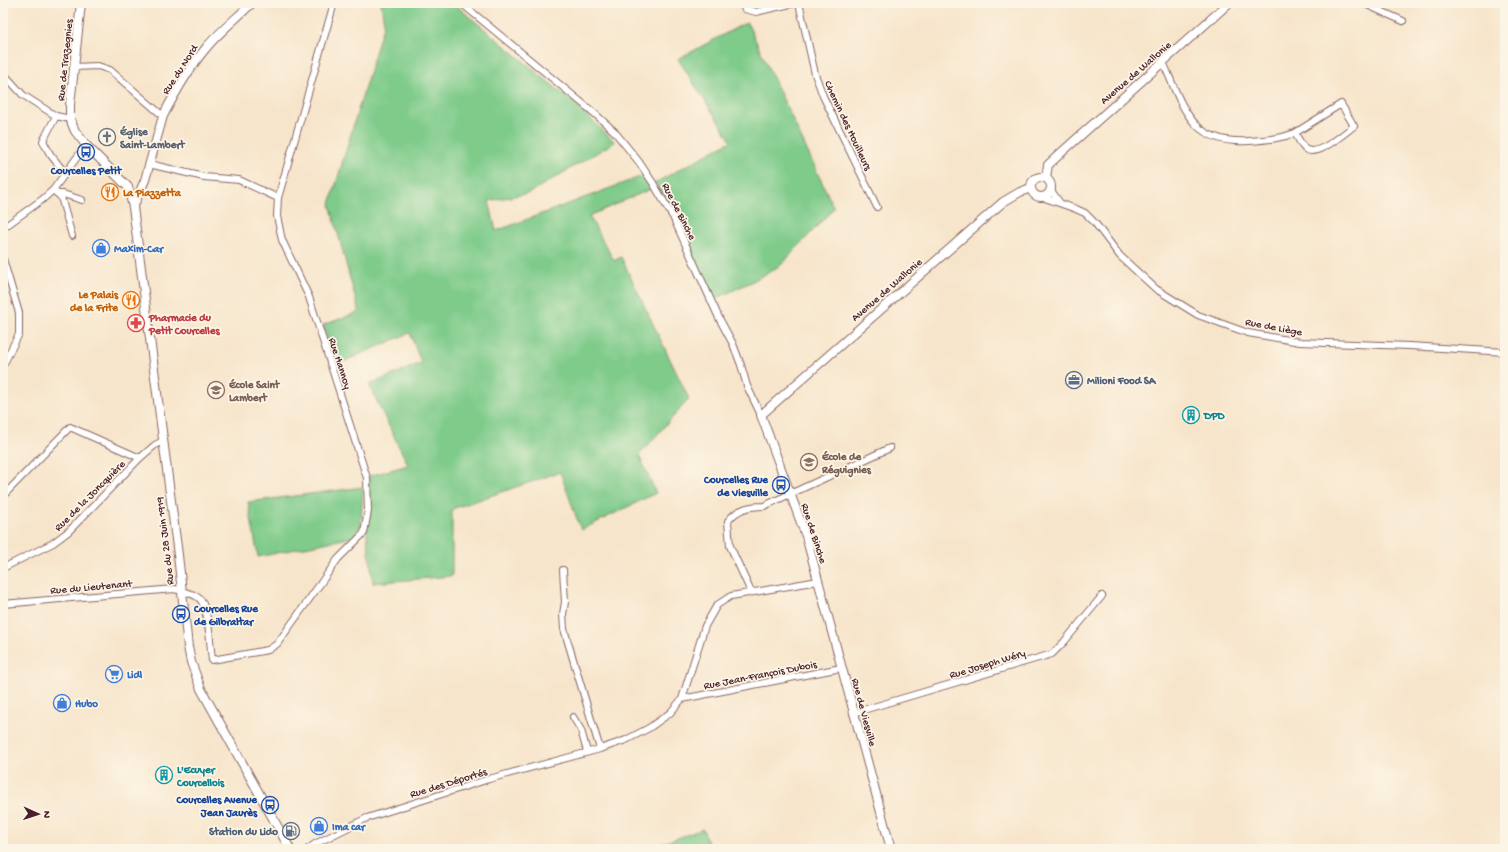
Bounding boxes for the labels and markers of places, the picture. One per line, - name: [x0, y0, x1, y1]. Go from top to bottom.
- place label: Église Saint-Lambert: [119, 125, 186, 152]
- church icon: Église Saint-Lambert: [97, 127, 117, 147]
- bus stop icon: Courcelles Petit: [76, 142, 96, 162]
- place label: Courcelles Petit: [50, 165, 123, 178]
- restaurant icon: La Piazzetta: [100, 182, 120, 202]
- place label: La Piazzetta: [123, 187, 182, 200]
- shop icon: Maxim-Car: [91, 238, 111, 258]
- place label: Maxim-Car: [114, 244, 164, 256]
- place label: Le Palais de la Frite: [70, 290, 119, 315]
- restaurant icon: Le Palais de la Frite: [121, 290, 141, 310]
- pharmacy icon: Pharmacie du Petit Courcelles: [126, 313, 146, 333]
- place label: Pharmacie du Petit Courcelles: [148, 313, 220, 338]
- office icon: Milioni Food SA: [1064, 370, 1084, 390]
- place label: Milioni Food SA: [1087, 376, 1157, 388]
- place label: École Saint Lambert: [228, 378, 281, 405]
- school or university icon: École Saint Lambert: [206, 380, 226, 400]
- building icon: DPD: [1181, 405, 1201, 425]
- place label: DPD: [1203, 411, 1225, 423]
- place label: École de Réguignies: [821, 450, 872, 478]
- school or university icon: École de Réguignies: [799, 452, 819, 472]
- place label: Courcelles Rue de Viesville: [703, 475, 769, 500]
- bus stop icon: Courcelles Rue de Viesville: [771, 475, 791, 495]
- bus stop icon: Courcelles Rue de Gilbraltar: [171, 604, 191, 624]
- place label: Courcelles Rue de Gilbraltar: [193, 604, 259, 629]
- supermarket icon: Lidl: [104, 664, 124, 684]
- place label: Lidl: [127, 670, 143, 682]
- shop icon: Hubo: [52, 693, 72, 713]
- place label: Hubo: [75, 699, 98, 711]
- building icon: L'Ecuyer Courcellois: [154, 765, 174, 785]
- place label: L'Ecuyer Courcellois: [176, 765, 225, 790]
- place label: Courcelles Avenue Jean Jaurès: [176, 795, 258, 820]
- bus stop icon: Courcelles Avenue Jean Jaurès: [260, 795, 280, 815]
- shop icon: Ima car: [309, 816, 329, 836]
- fuel station icon: Station du Lido: [281, 821, 301, 841]
- place label: Ima car: [332, 822, 366, 834]
- place label: Station du Lido: [209, 826, 278, 839]

